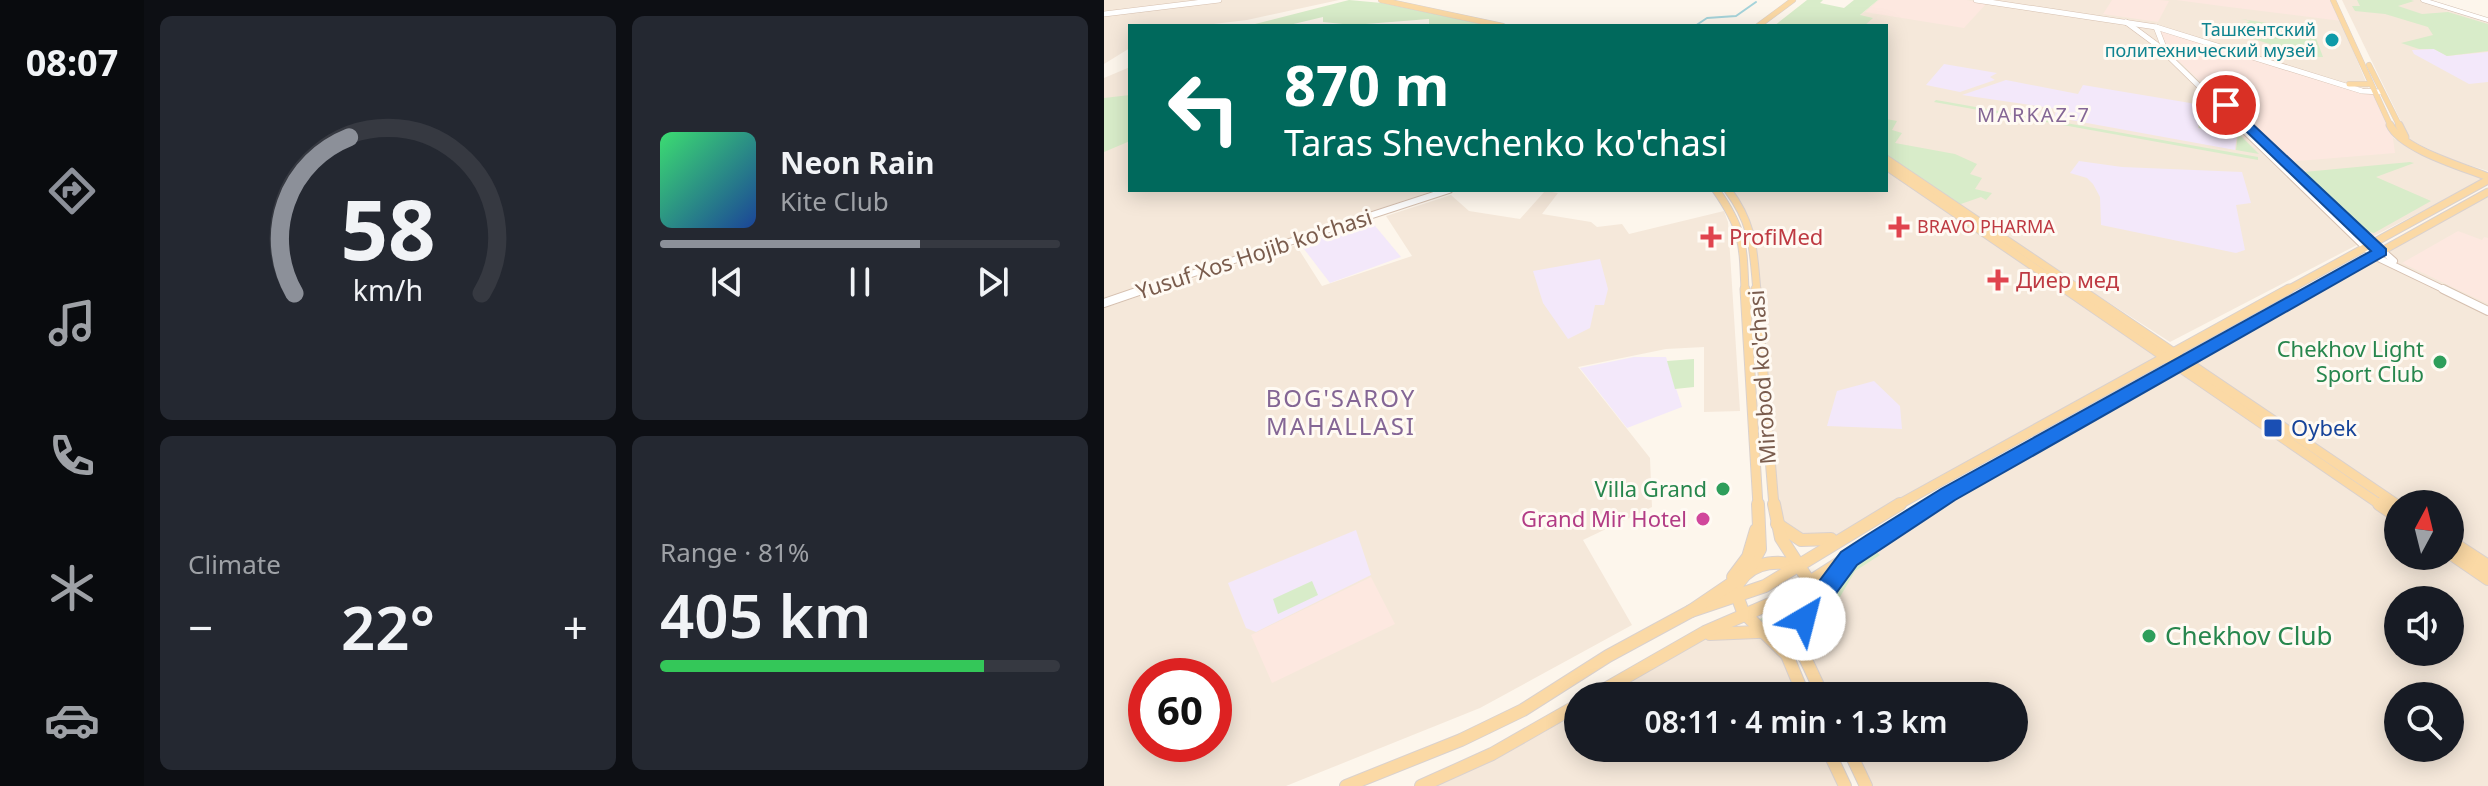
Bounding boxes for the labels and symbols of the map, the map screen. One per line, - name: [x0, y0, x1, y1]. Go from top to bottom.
- place label: Ташкентский политехнический музей: [2105, 17, 2316, 62]
- marker: Ташкентский политехнический музей: [2323, 31, 2341, 49]
- pin: [2192, 71, 2260, 139]
- district label: MARKAZ-7: [1977, 101, 2091, 128]
- street label: Yusuf Xos Hojib ko'chasi: [1132, 201, 1376, 305]
- place label: BRAVO PHARMA: [1917, 214, 2055, 238]
- marker: BRAVO PHARMA: [1888, 216, 1910, 238]
- place label: ProfiMed: [1729, 221, 1823, 251]
- marker: ProfiMed: [1700, 226, 1722, 248]
- place label: Диер мед: [2016, 264, 2120, 294]
- marker: Диер мед: [1987, 269, 2009, 291]
- street label: Mirobod ko'chasi: [1740, 289, 1782, 465]
- place label: Chekhov Light Sport Club: [2277, 333, 2424, 388]
- marker: Chekhov Light Sport Club: [2431, 353, 2449, 371]
- district label: BOG'SAROY MAHALLASI: [1266, 381, 1416, 442]
- place label: Oybek: [2291, 412, 2357, 442]
- marker: Oybek: [2262, 417, 2284, 439]
- place label: Villa Grand: [1595, 473, 1707, 503]
- marker: Villa Grand: [1714, 480, 1732, 498]
- north arrow: [2384, 490, 2464, 570]
- place label: Grand Mir Hotel: [1521, 503, 1687, 533]
- marker: Grand Mir Hotel: [1694, 510, 1712, 528]
- position arrow: [1762, 577, 1846, 661]
- place label: Chekhov Club: [2165, 617, 2333, 653]
- marker: Chekhov Club: [2140, 627, 2158, 645]
- speed limit sign: 60: [1128, 658, 1232, 762]

